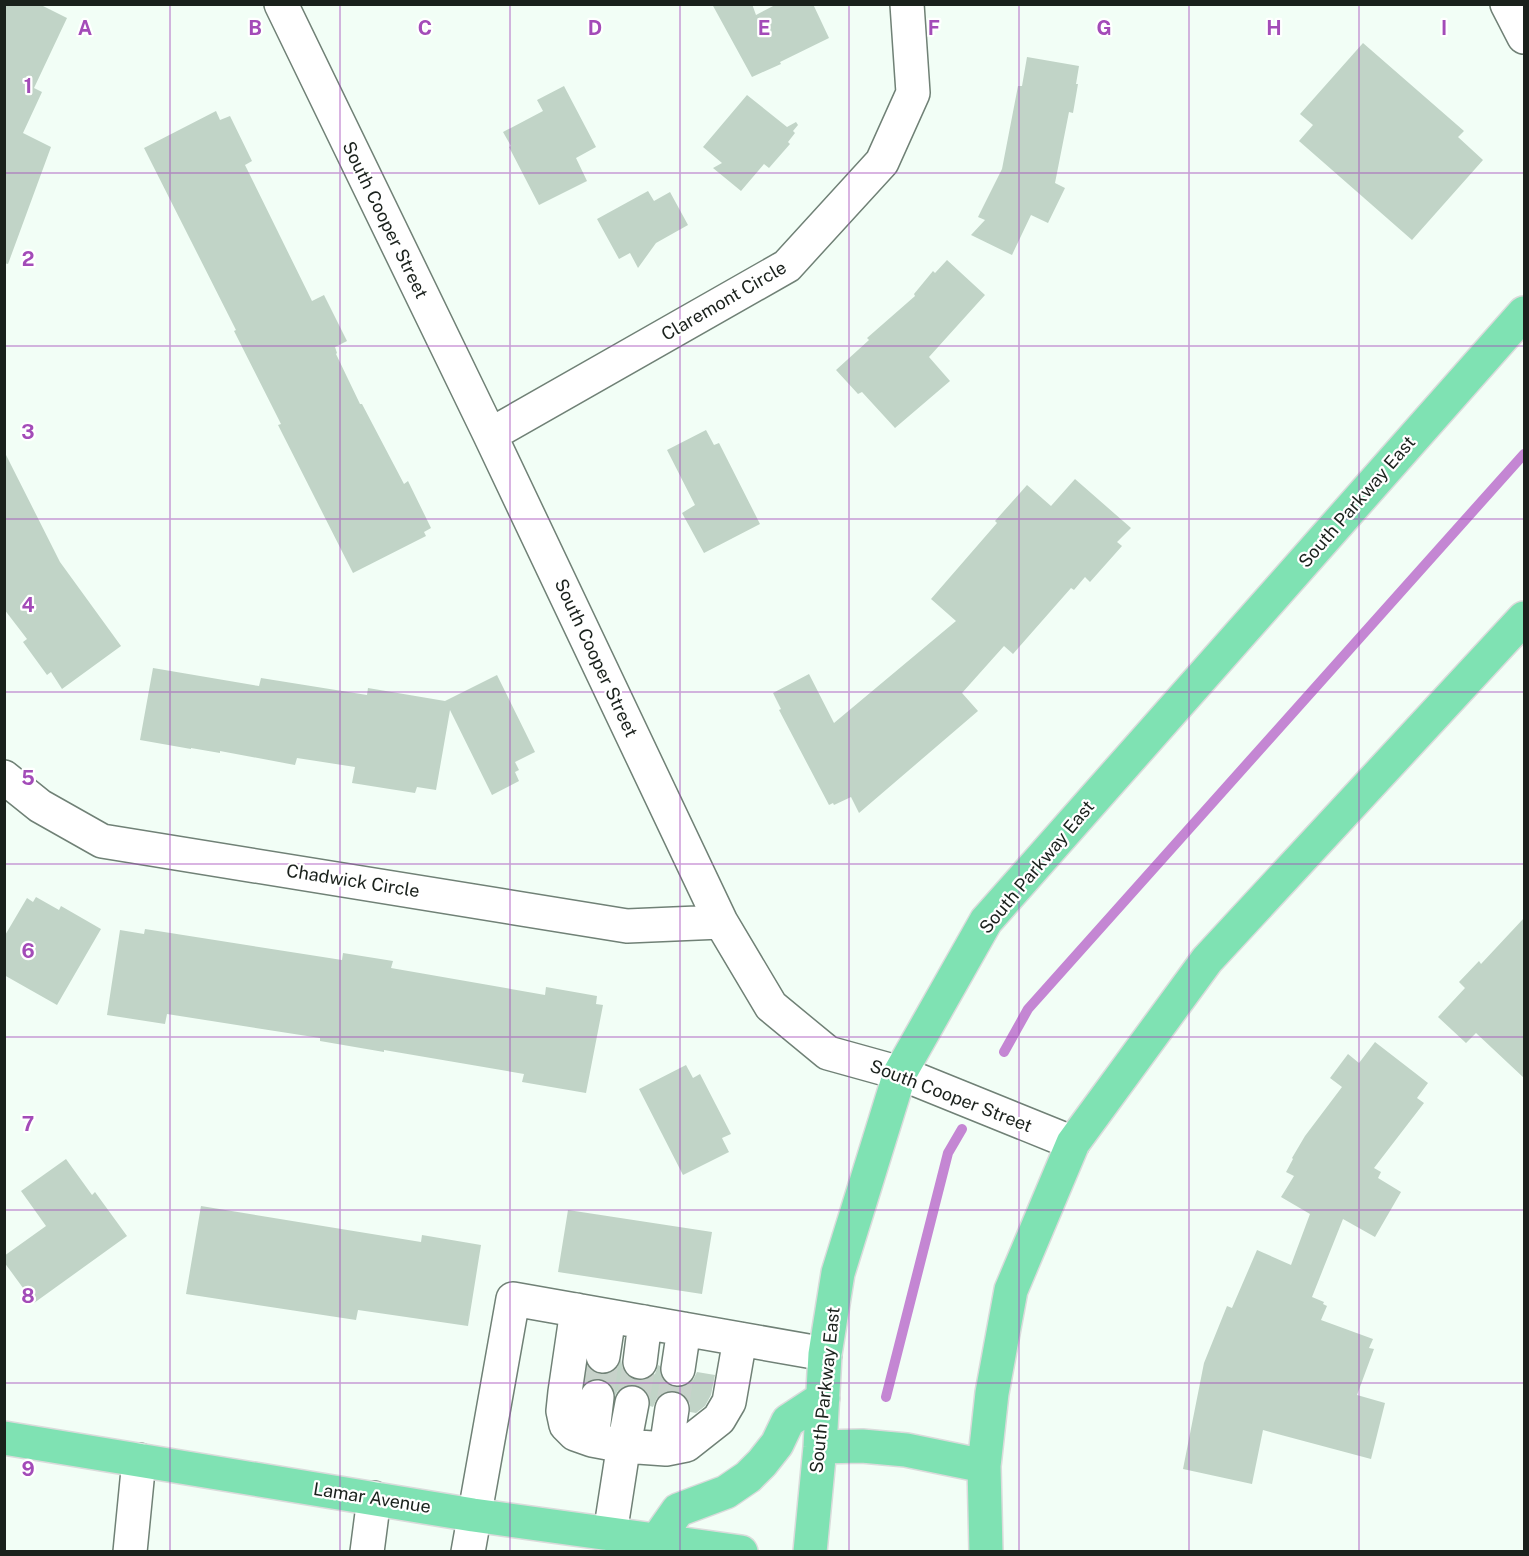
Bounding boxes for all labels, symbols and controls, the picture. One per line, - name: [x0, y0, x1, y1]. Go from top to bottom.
- text: A: [78, 16, 92, 40]
- text: B: [248, 16, 262, 40]
- text: C: [418, 16, 432, 40]
- text: D: [588, 16, 602, 40]
- text: E: [758, 16, 770, 40]
- text: F: [928, 16, 940, 40]
- text: G: [1096, 16, 1112, 40]
- text: H: [1266, 16, 1282, 40]
- text: I: [1441, 16, 1447, 40]
- text: 1: [24, 74, 32, 98]
- street label: South Cooper Street: [338, 138, 433, 302]
- text: 2: [22, 247, 34, 271]
- street label: Claremont Circle: [658, 256, 790, 345]
- text: 3: [21, 420, 35, 444]
- street label: South Parkway East: [1294, 432, 1419, 572]
- street label: South Cooper Street: [551, 575, 642, 740]
- text: 4: [21, 593, 35, 617]
- text: 5: [21, 766, 35, 790]
- street label: South Parkway East: [975, 796, 1098, 938]
- street label: Chadwick Circle: [285, 860, 421, 901]
- text: 6: [21, 939, 35, 963]
- street label: South Cooper Street: [867, 1055, 1035, 1136]
- text: 7: [22, 1112, 34, 1136]
- text: 8: [21, 1284, 35, 1308]
- street label: South Parkway East: [805, 1306, 844, 1474]
- text: 9: [21, 1457, 35, 1481]
- street label: Lamar Avenue: [312, 1478, 432, 1517]

